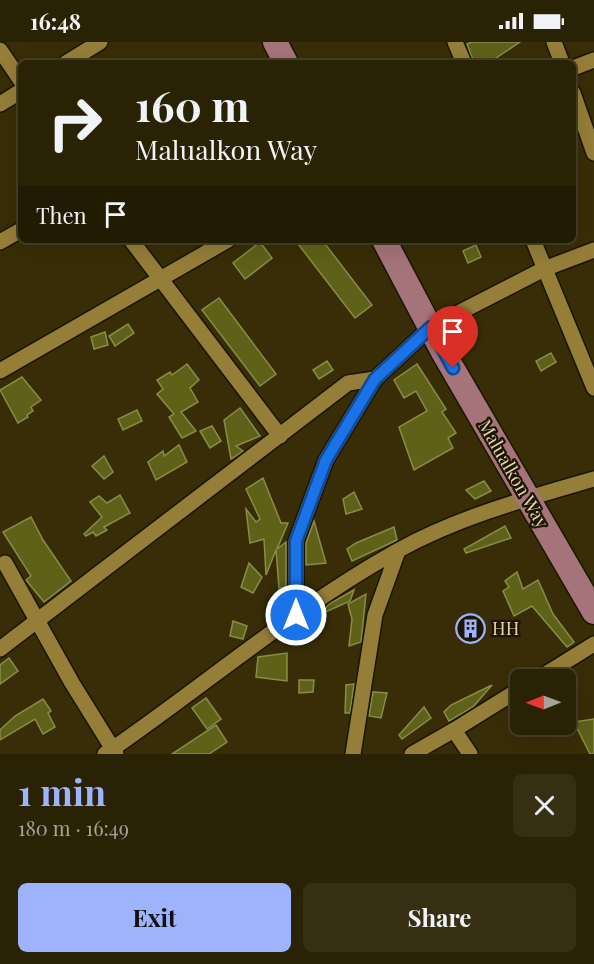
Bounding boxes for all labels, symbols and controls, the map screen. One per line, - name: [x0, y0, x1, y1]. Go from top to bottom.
- text: 16:48: [30, 6, 81, 36]
- text: 160 m: [135, 77, 250, 133]
- icon: right: [36, 84, 114, 162]
- text: Malualkon Way: [135, 131, 317, 167]
- icon: arrive: [99, 198, 132, 231]
- text: Then: [36, 200, 87, 230]
- pin: [427, 306, 478, 368]
- icon: arrive: [436, 315, 469, 348]
- street label: Malualkon Way: [473, 415, 555, 532]
- position arrow: [264, 583, 328, 647]
- building icon: HH: [455, 613, 487, 645]
- place label: HH: [492, 616, 519, 640]
- north arrow: [510, 669, 576, 735]
- map controls: [510, 669, 576, 735]
- text: 1 min: [18, 767, 106, 815]
- button: close: [513, 774, 576, 837]
- text: 180 m · 16:49: [18, 814, 129, 841]
- button: Exit: [18, 883, 291, 952]
- button: Share: [303, 883, 576, 952]

